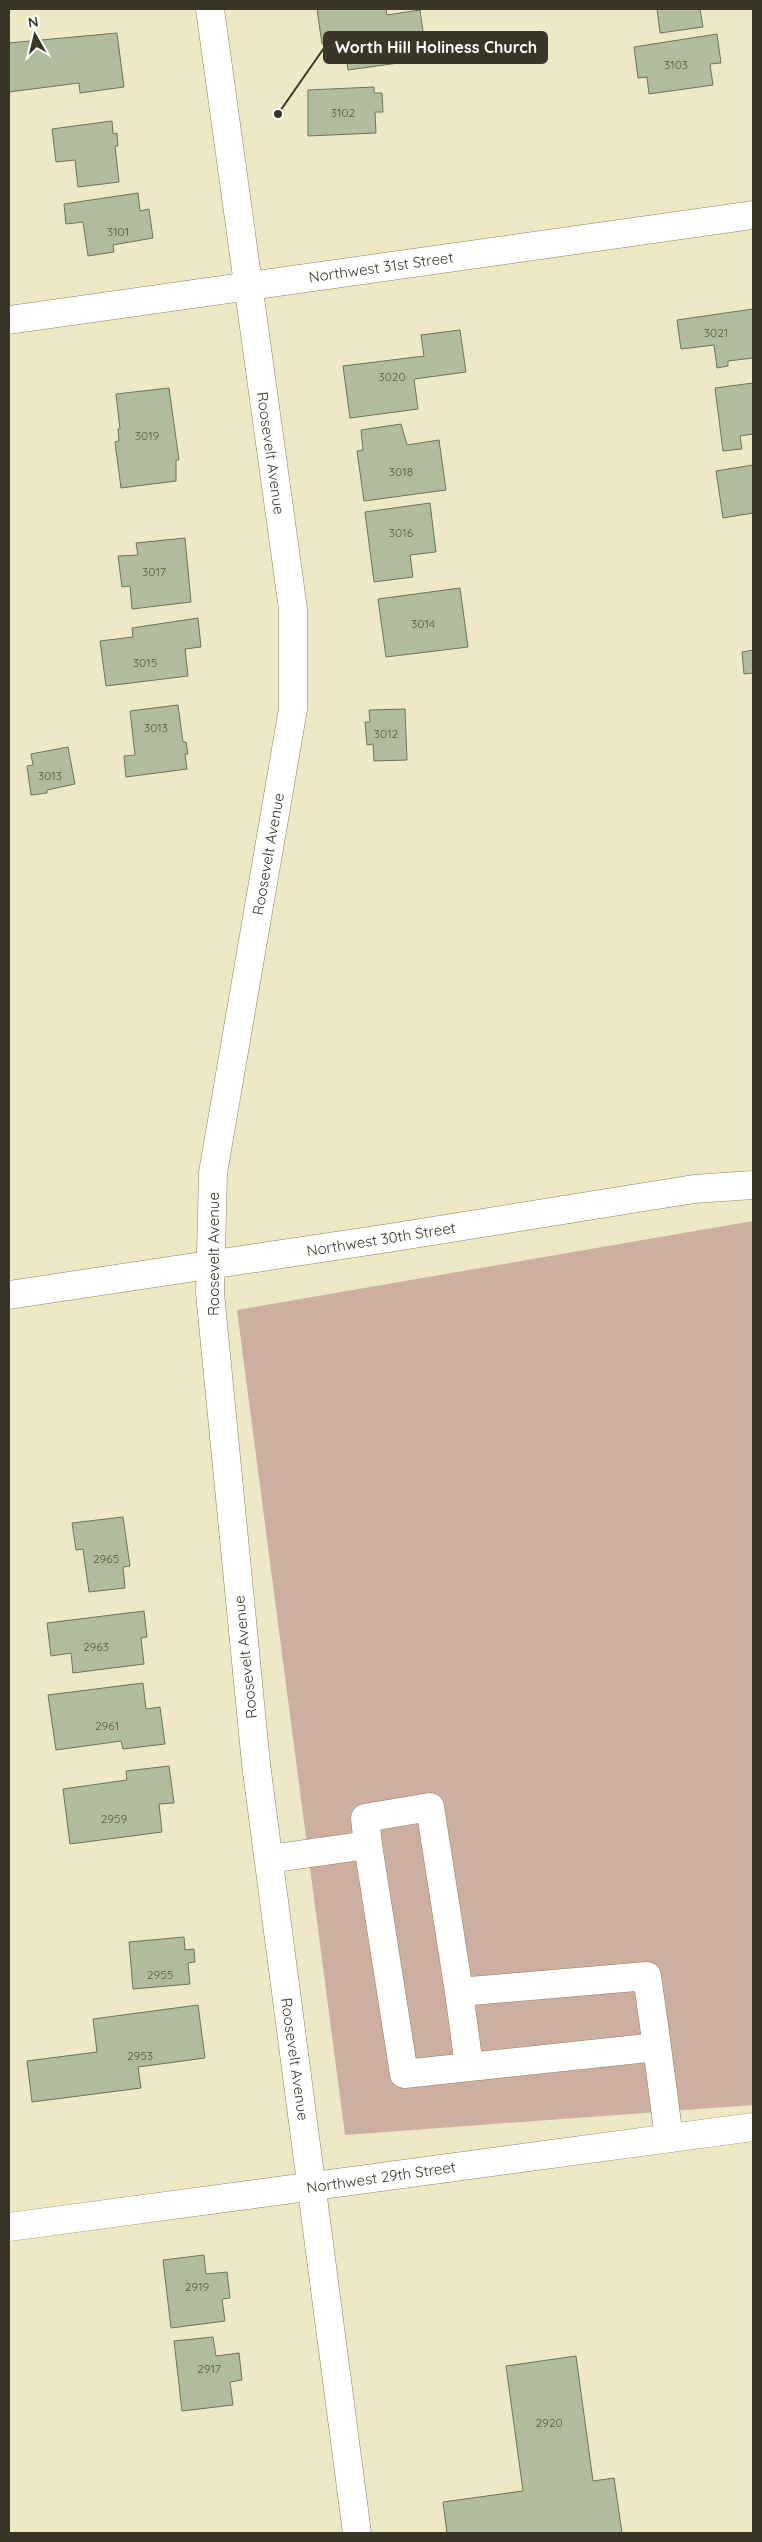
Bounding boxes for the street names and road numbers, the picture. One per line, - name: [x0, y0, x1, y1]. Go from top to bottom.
- street label: Northwest 31st Street: [307, 247, 455, 287]
- street label: Roosevelt Avenue: [253, 390, 289, 516]
- street label: Roosevelt Avenue: [248, 791, 288, 917]
- street label: Roosevelt Avenue: [204, 1192, 223, 1316]
- street label: Northwest 30th Street: [305, 1218, 457, 1260]
- street label: Roosevelt Avenue: [229, 1594, 261, 1720]
- street label: Roosevelt Avenue: [277, 1996, 313, 2122]
- street label: Northwest 29th Street: [305, 2157, 457, 2197]

